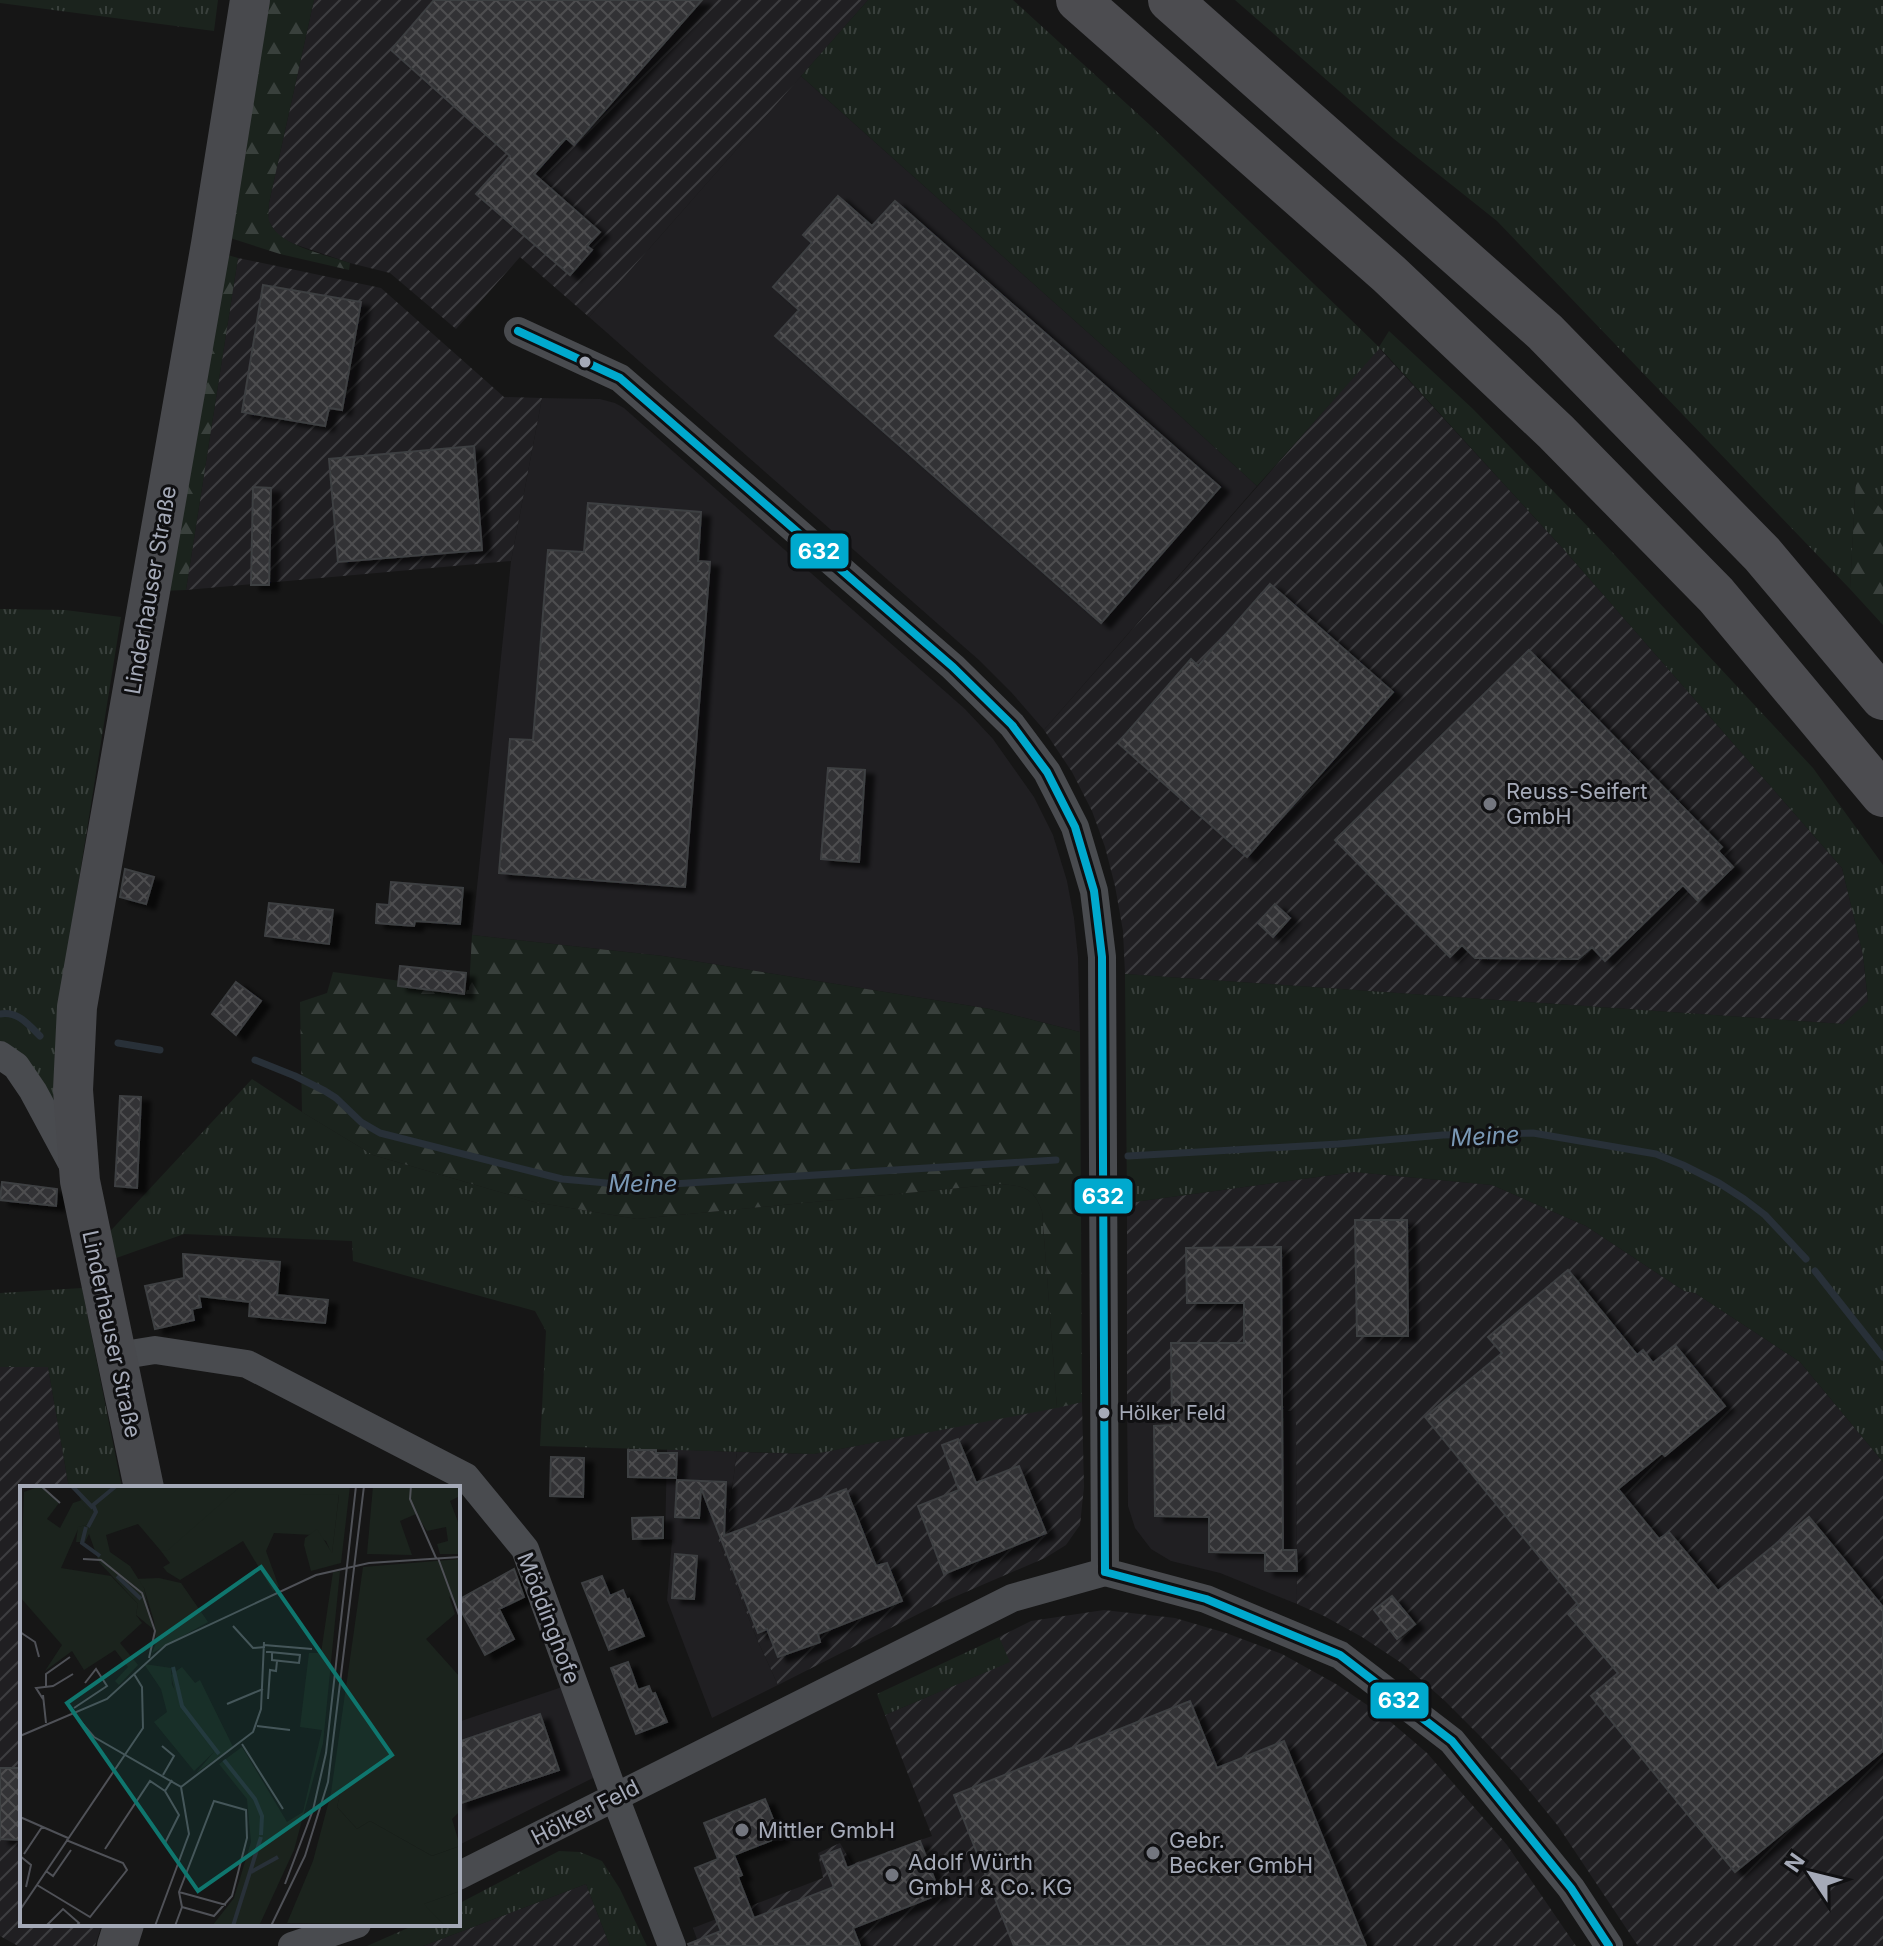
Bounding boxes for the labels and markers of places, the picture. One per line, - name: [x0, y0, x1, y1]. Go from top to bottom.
- unlabelled marker: [577, 354, 593, 370]
- place label: Reuss-Seifert GmbH: [1506, 778, 1647, 829]
- marker: Reuss-Seifert GmbH: [1481, 795, 1499, 813]
- place label: Hölker Feld: [1119, 1401, 1226, 1425]
- marker: Hölker Feld: [1096, 1405, 1112, 1421]
- place label: Mittler GmbH: [758, 1817, 895, 1843]
- marker: Mittler GmbH: [733, 1821, 751, 1839]
- place label: Gebr. Becker GmbH: [1169, 1827, 1313, 1878]
- marker: Gebr. Becker GmbH: [1144, 1844, 1162, 1862]
- place label: Adolf Würth GmbH & Co. KG: [908, 1849, 1072, 1900]
- marker: Adolf Würth GmbH & Co. KG: [883, 1866, 901, 1884]

